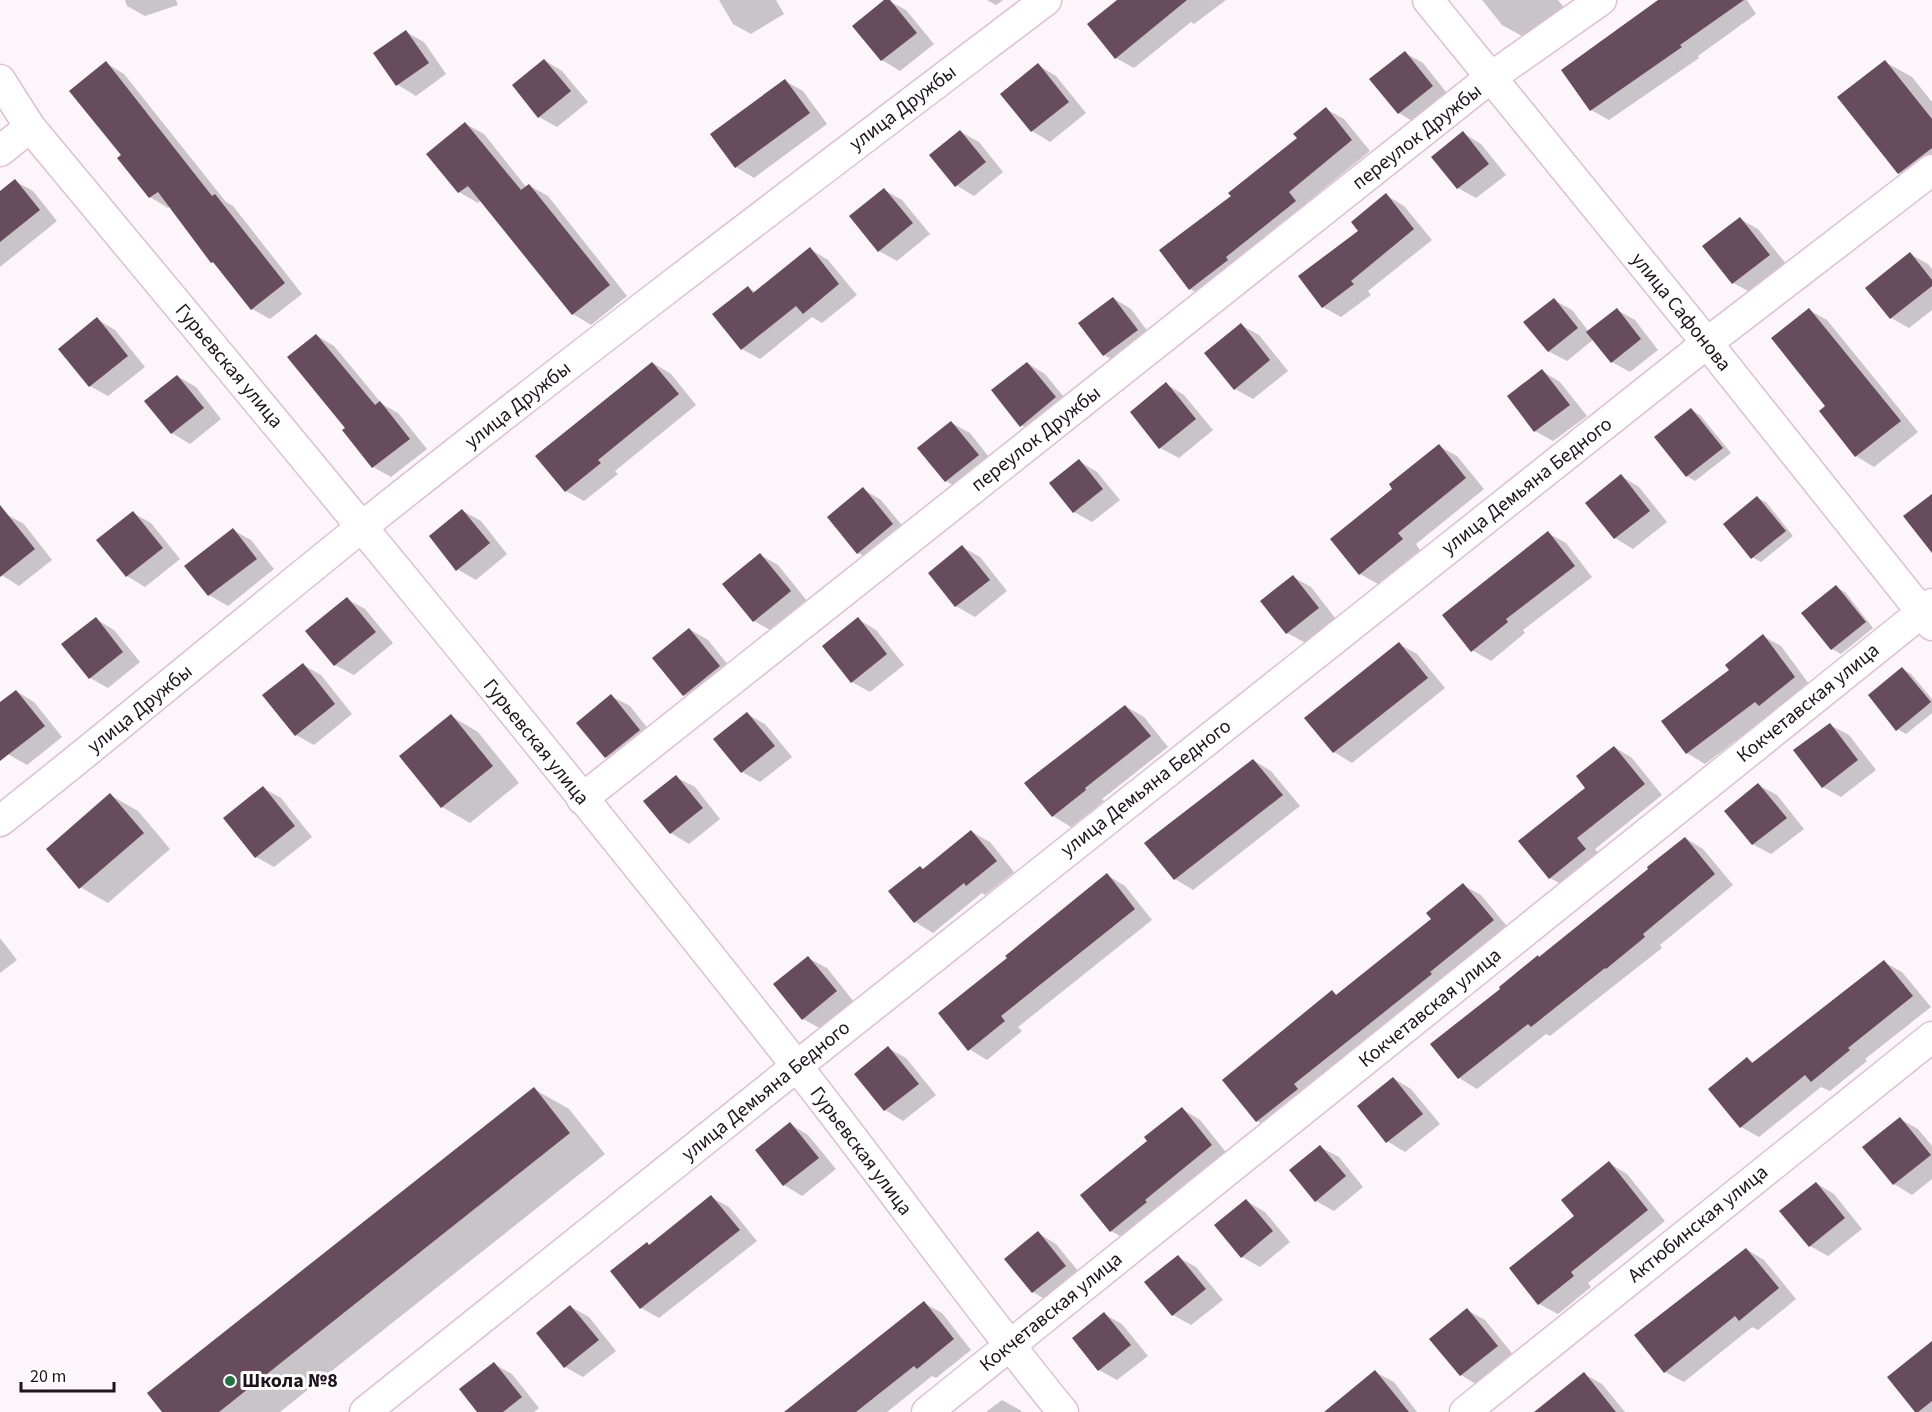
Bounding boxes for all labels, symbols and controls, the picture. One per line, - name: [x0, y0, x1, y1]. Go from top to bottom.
- street label: улица Дружбы: [844, 58, 962, 158]
- street label: переулок Дружбы: [1346, 77, 1488, 197]
- street label: улица Сафонова: [1624, 247, 1738, 377]
- street label: Гурьевская улица: [168, 298, 290, 434]
- street label: улица Дружбы: [459, 355, 577, 455]
- street label: переулок Дружбы: [965, 379, 1107, 499]
- street label: улица Демьяна Бедного: [1436, 410, 1618, 562]
- street label: Кокчетавская улица: [1731, 637, 1885, 769]
- street label: улица Дружбы: [82, 658, 198, 760]
- street label: Гурьевская улица: [476, 673, 596, 811]
- street label: улица Демьяна Бедного: [1055, 712, 1237, 864]
- street label: Кокчетавская улица: [1353, 942, 1507, 1074]
- street label: улица Демьяна Бедного: [676, 1014, 856, 1168]
- street label: Гурьевская улица: [803, 1081, 919, 1221]
- street label: Актюбинская улица: [1622, 1159, 1774, 1289]
- street label: Кокчетавская улица: [974, 1246, 1128, 1378]
- scale bar: [21, 1355, 114, 1393]
- text: 20 m: [30, 1364, 66, 1389]
- place label: Школа №8: [242, 1367, 338, 1395]
- marker: Школа №8: [223, 1374, 237, 1388]

